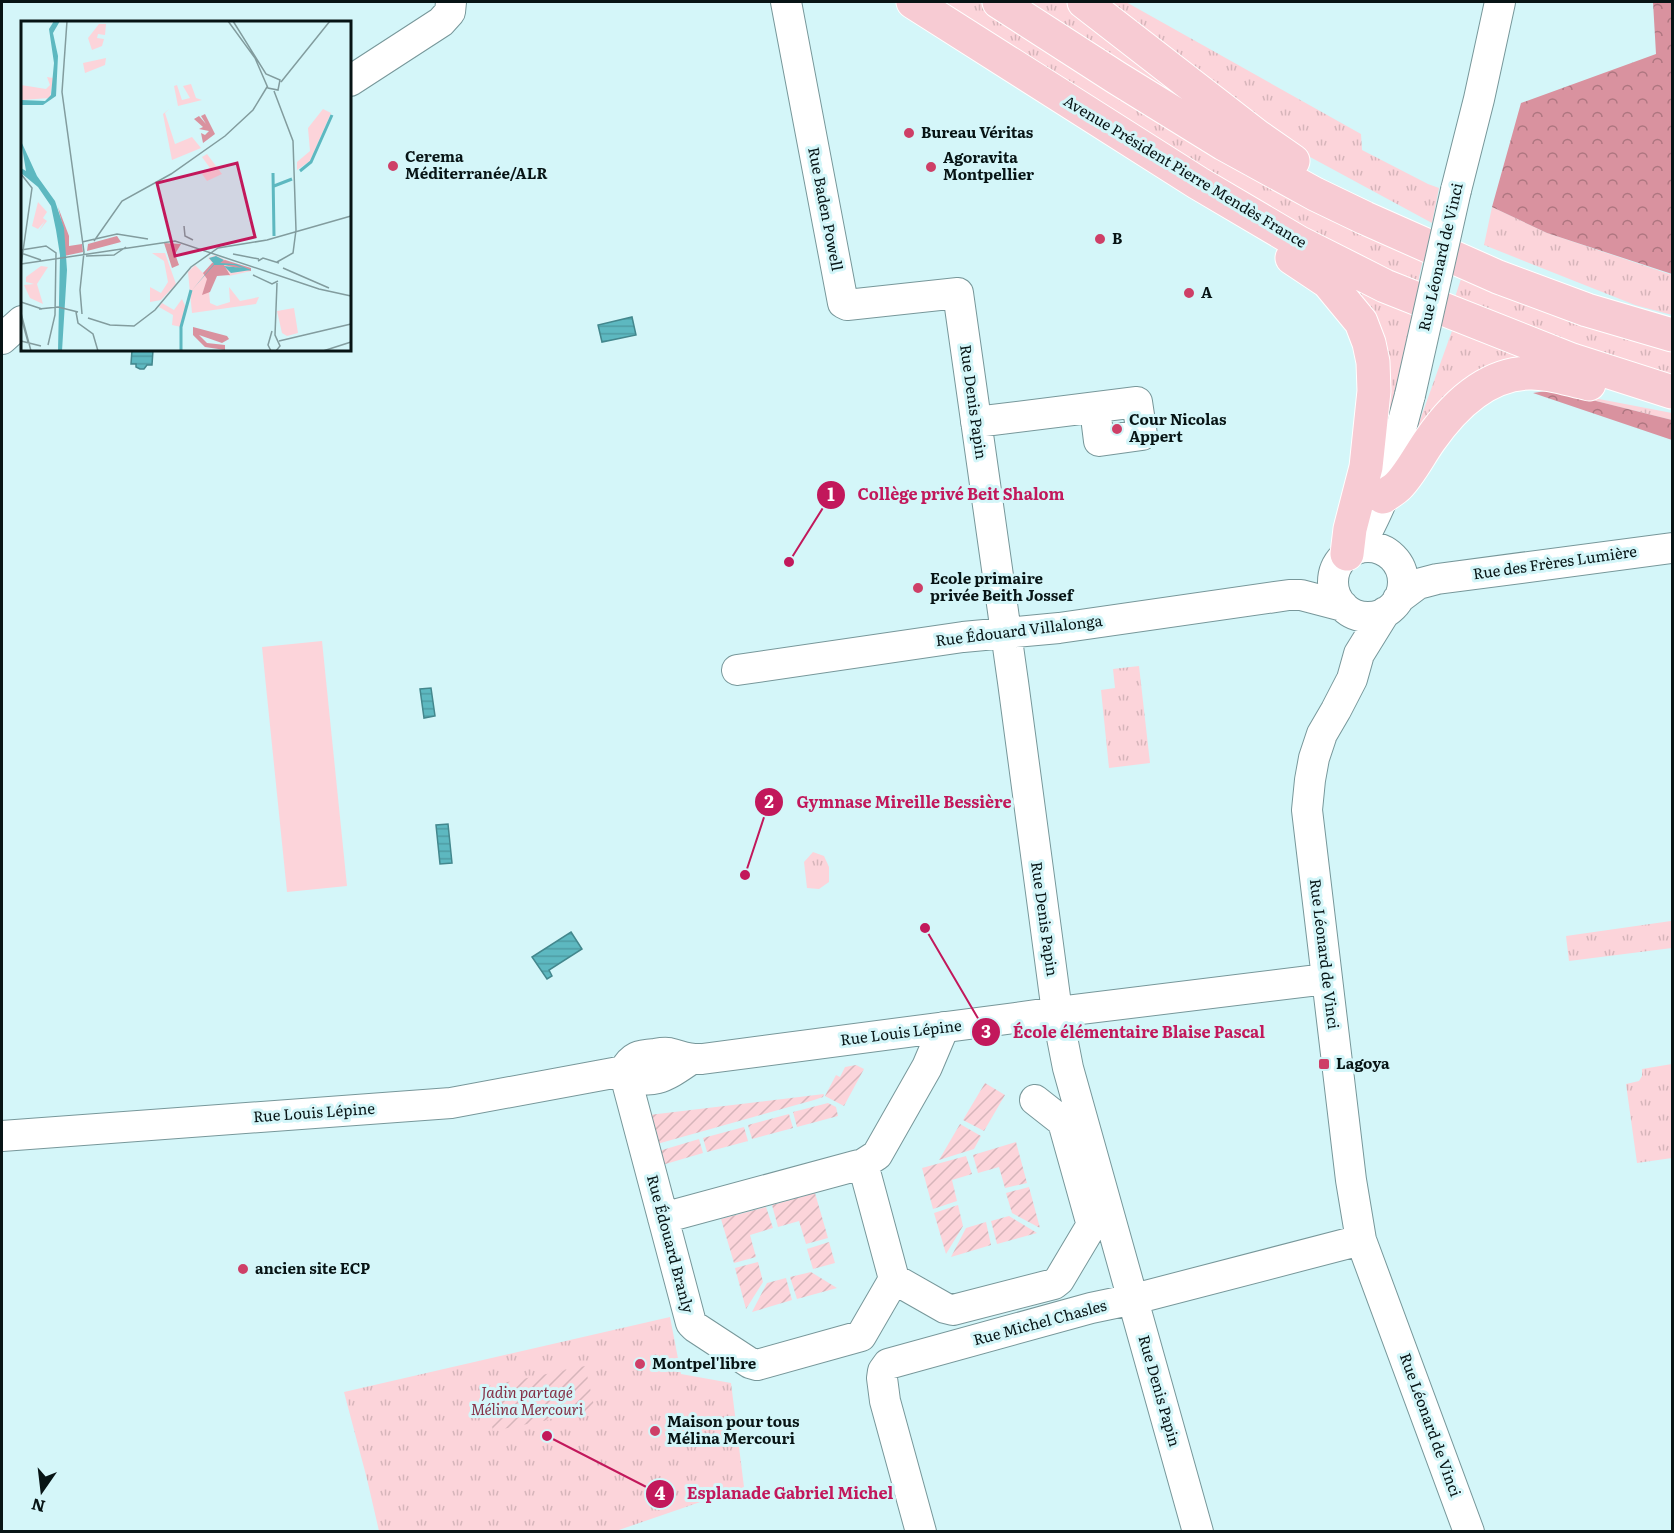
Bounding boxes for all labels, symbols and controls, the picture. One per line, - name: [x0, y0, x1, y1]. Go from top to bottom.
- inset map: [21, 21, 351, 351]
- street label: Avenue Président Pierre Mendès France: [1060, 89, 1312, 253]
- place label: Bureau Véritas: [921, 120, 1034, 143]
- marker: Bureau Véritas: [902, 126, 916, 140]
- place label: Cerema Méditerranée/ALR: [405, 144, 548, 184]
- street label: Rue Baden Powell: [803, 145, 850, 273]
- place label: Agoravita Montpellier: [943, 145, 1034, 185]
- marker: Cerema Méditerranée/ALR: [386, 159, 400, 173]
- marker: Agoravita Montpellier: [924, 160, 938, 174]
- street label: Rue Léonard de Vinci: [1411, 180, 1468, 333]
- place label: B: [1112, 226, 1122, 249]
- marker: B: [1093, 232, 1107, 246]
- place label: A: [1201, 280, 1213, 303]
- marker: A: [1182, 286, 1196, 300]
- street label: Rue Denis Papin: [955, 343, 994, 461]
- place label: Cour Nicolas Appert: [1129, 407, 1227, 447]
- marker: Cour Nicolas Appert: [1110, 422, 1124, 436]
- callout: Collège privé Beit Shalom: [816, 478, 1077, 512]
- text: 1: [827, 480, 835, 507]
- text: Collège privé Beit Shalom: [858, 481, 1064, 505]
- street label: Rue des Frères Lumière: [1471, 539, 1638, 584]
- place label: Ecole primaire privée Beith Jossef: [930, 566, 1075, 606]
- marker: Ecole primaire privée Beith Jossef: [911, 581, 925, 595]
- street label: Rue Édouard Villalonga: [934, 608, 1105, 651]
- callout: Gymnase Mireille Bessière: [754, 785, 1023, 819]
- text: 2: [764, 787, 774, 814]
- text: Gymnase Mireille Bessière: [796, 789, 1012, 813]
- street label: Rue Denis Papin: [1026, 860, 1065, 978]
- street label: Rue Léonard de Vinci: [1305, 877, 1346, 1030]
- street label: Rue Louis Lépine: [839, 1013, 963, 1050]
- callout: École élémentaire Blaise Pascal: [971, 1015, 1277, 1049]
- text: 3: [981, 1017, 991, 1044]
- text: École élémentaire Blaise Pascal: [1013, 1019, 1265, 1043]
- place label: Lagoya: [1336, 1051, 1390, 1074]
- marker: Lagoya: [1317, 1057, 1331, 1071]
- street label: Rue Louis Lépine: [252, 1096, 376, 1127]
- street label: Rue Édouard Branly: [642, 1172, 701, 1316]
- place label: ancien site ECP: [255, 1256, 370, 1279]
- marker: ancien site ECP: [236, 1262, 250, 1276]
- street label: Rue Michel Chasles: [970, 1293, 1109, 1350]
- street label: Rue Denis Papin: [1133, 1332, 1187, 1449]
- street label: Rue Léonard de Vinci: [1395, 1349, 1468, 1500]
- place label: Montpel'libre: [652, 1351, 757, 1374]
- marker: Montpel'libre: [633, 1357, 647, 1371]
- park label: Jadin partagé Mélina Mercouri: [471, 1380, 584, 1420]
- place label: Maison pour tous Mélina Mercouri: [667, 1409, 800, 1449]
- marker: Maison pour tous Mélina Mercouri: [648, 1424, 662, 1438]
- north arrow: [12, 1461, 72, 1521]
- callout: Esplanade Gabriel Michel: [645, 1477, 906, 1511]
- text: 4: [655, 1479, 666, 1506]
- text: Esplanade Gabriel Michel: [687, 1480, 893, 1504]
- text: N: [29, 1493, 48, 1520]

